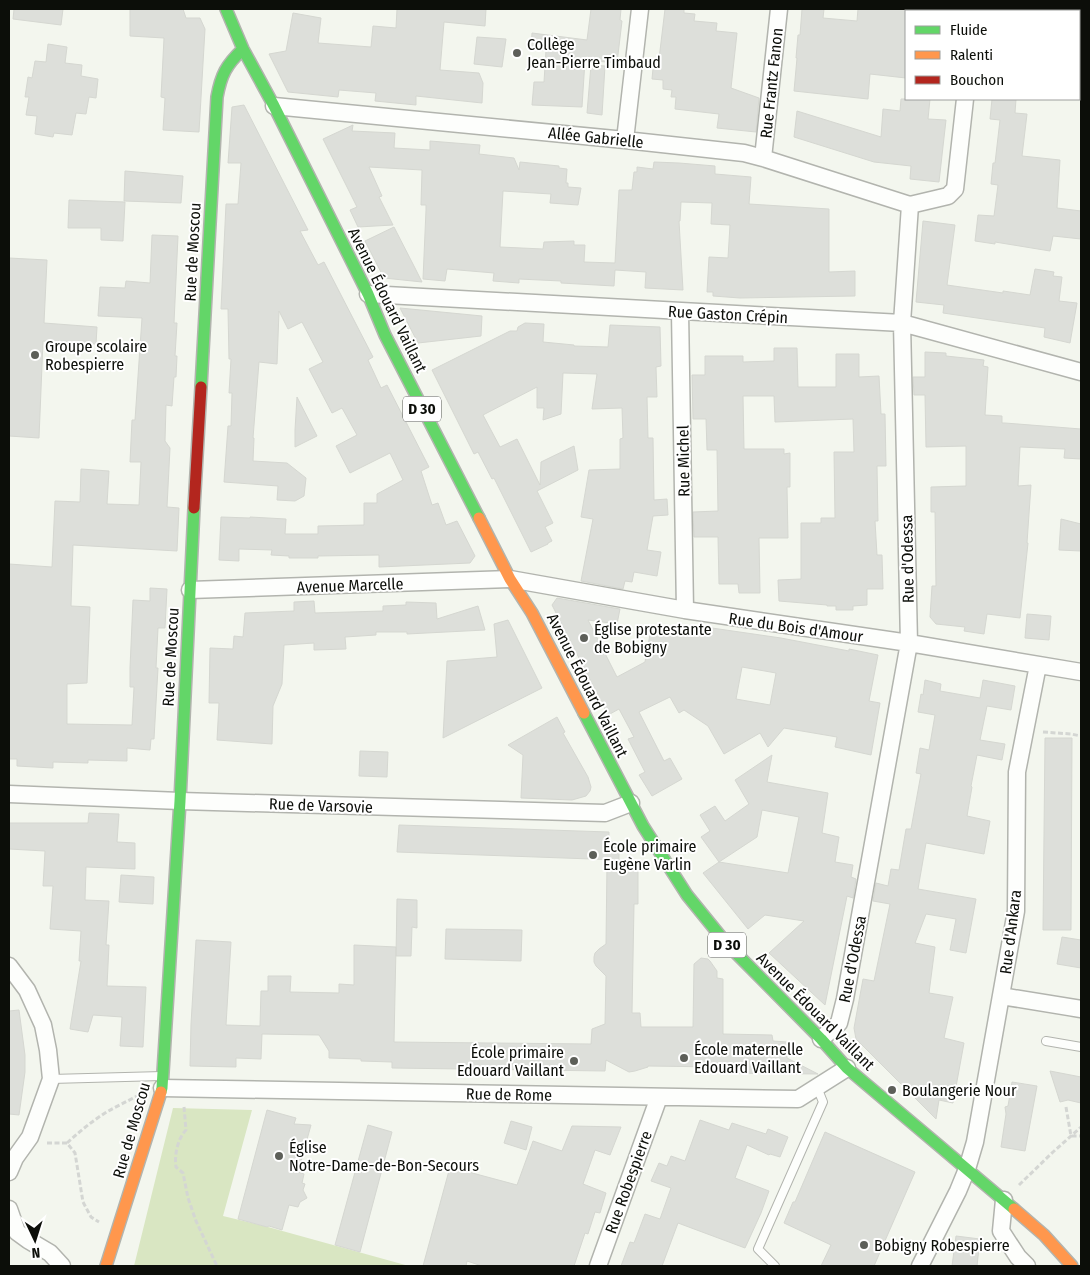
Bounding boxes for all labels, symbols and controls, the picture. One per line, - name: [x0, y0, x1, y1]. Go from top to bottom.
- legend: [905, 10, 1080, 100]
- text: Fluide: [950, 21, 987, 39]
- street label: Rue Frantz Fanon: [756, 27, 787, 139]
- place label: Collège Jean-Pierre Timbaud: [527, 35, 661, 72]
- text: Ralenti: [950, 46, 993, 64]
- marker: Collège Jean-Pierre Timbaud: [511, 47, 523, 59]
- text: Bouchon: [950, 71, 1004, 89]
- street label: Allée Gabrielle: [547, 123, 645, 152]
- street label: Rue de Moscou: [180, 202, 205, 302]
- street label: Avenue Édouard Vaillant: [344, 225, 431, 376]
- street label: Rue Gaston Crépin: [668, 302, 788, 327]
- place label: Groupe scolaire Robespierre: [45, 337, 147, 374]
- marker: Groupe scolaire Robespierre: [29, 349, 41, 361]
- road number: D 30: [403, 396, 441, 422]
- street label: Rue Michel: [673, 425, 694, 497]
- street label: Rue d'Odessa: [897, 515, 918, 603]
- street label: Avenue Marcelle: [296, 574, 404, 597]
- street label: Rue de Moscou: [158, 607, 183, 707]
- street label: Rue du Bois d'Amour: [727, 609, 865, 646]
- street label: Avenue Édouard Vaillant: [543, 610, 632, 761]
- place label: Église protestante de Bobigny: [594, 620, 712, 657]
- marker: Église protestante de Bobigny: [578, 632, 590, 644]
- street label: Rue de Varsovie: [269, 794, 373, 817]
- place label: École primaire Eugène Varlin: [603, 837, 696, 874]
- marker: École primaire Eugène Varlin: [587, 849, 599, 861]
- street label: Rue d'Ankara: [996, 889, 1025, 975]
- street label: Rue d'Odessa: [835, 914, 870, 1004]
- road number: D 30: [708, 932, 746, 958]
- street label: Avenue Édouard Vaillant: [753, 948, 879, 1075]
- place label: École maternelle Edouard Vaillant: [694, 1040, 803, 1077]
- place label: École primaire Edouard Vaillant: [457, 1043, 565, 1080]
- marker: École maternelle Edouard Vaillant: [678, 1052, 690, 1064]
- marker: École primaire Edouard Vaillant: [568, 1055, 580, 1067]
- street label: Rue de Moscou: [109, 1080, 154, 1180]
- place label: Boulangerie Nour: [902, 1081, 1017, 1100]
- street label: Rue de Rome: [466, 1084, 552, 1105]
- marker: Boulangerie Nour: [886, 1084, 898, 1096]
- street label: Rue Robespierre: [601, 1128, 656, 1236]
- place label: Église Notre-Dame-de-Bon-Secours: [289, 1138, 479, 1175]
- marker: Église Notre-Dame-de-Bon-Secours: [273, 1150, 285, 1162]
- north arrow: [10, 1215, 60, 1265]
- place label: Bobigny Robespierre: [874, 1236, 1010, 1255]
- marker: Bobigny Robespierre: [858, 1239, 870, 1251]
- text: N: [31, 1244, 41, 1261]

